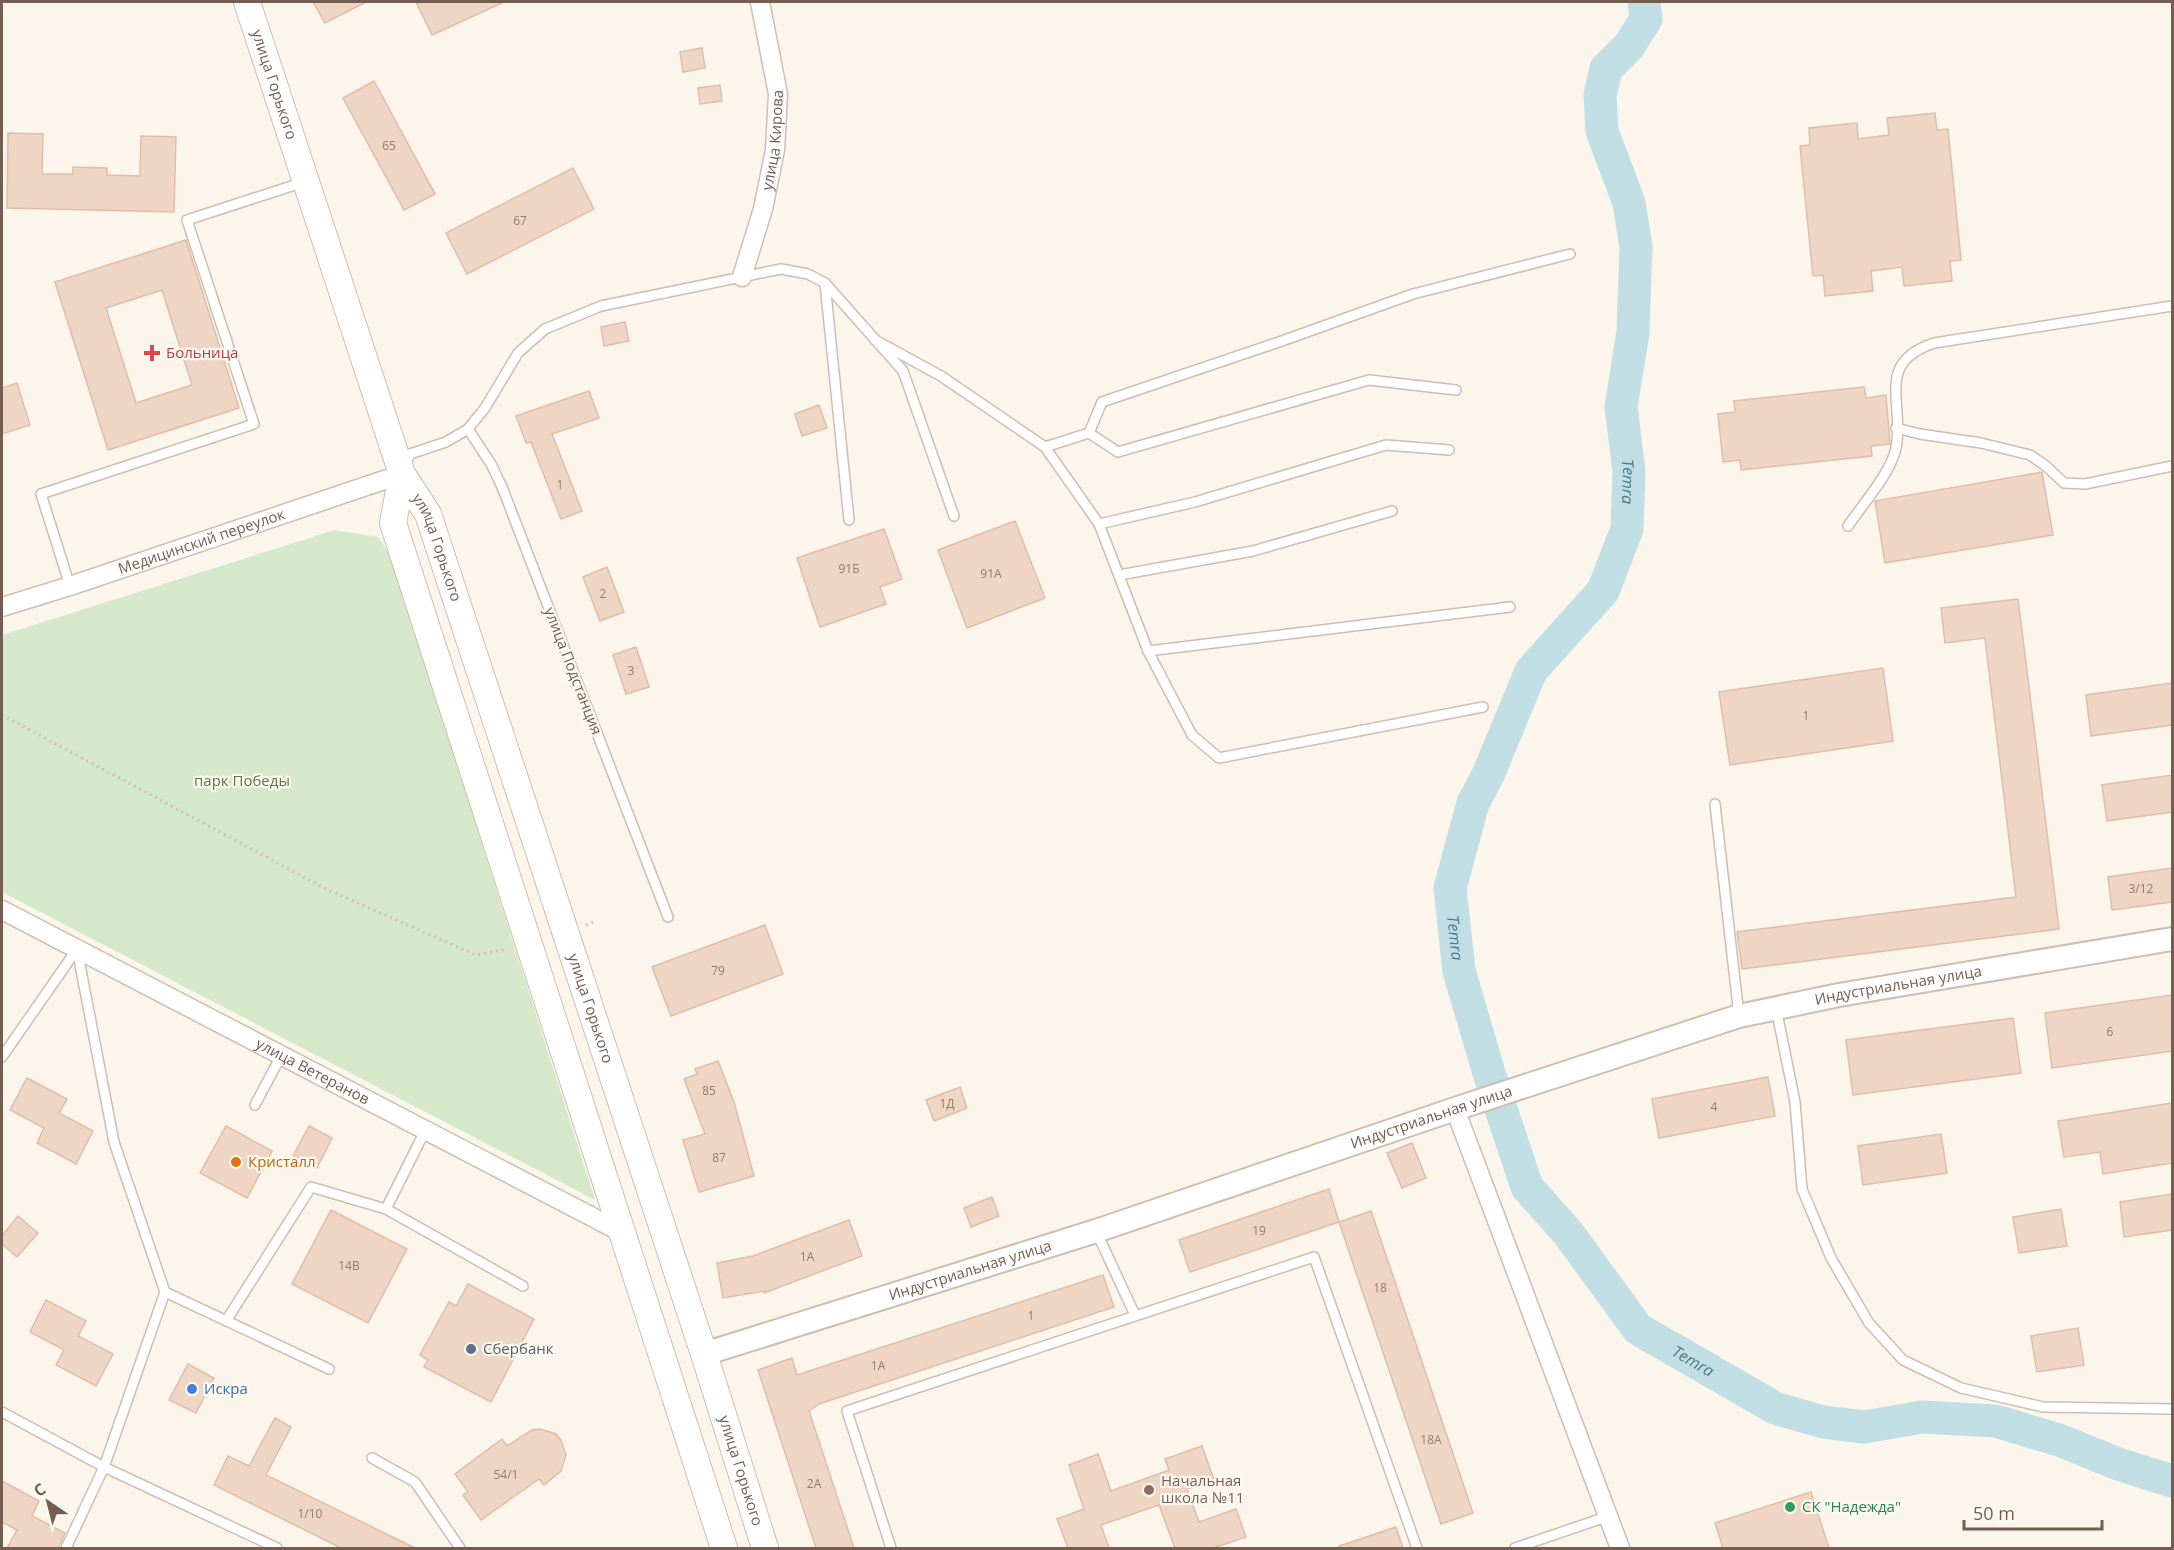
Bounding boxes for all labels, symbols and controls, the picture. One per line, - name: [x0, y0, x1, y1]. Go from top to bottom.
- street label: улица Горького: [248, 27, 302, 142]
- street label: улица Кирова: [756, 89, 787, 192]
- house number: 65: [382, 137, 396, 154]
- house number: 67: [513, 212, 527, 229]
- place label: Больница: [166, 342, 238, 362]
- marker: Больница: [143, 344, 161, 362]
- water label: Temra: [1617, 458, 1640, 505]
- house number: 1: [557, 476, 563, 493]
- street label: улица Горького: [408, 489, 467, 604]
- street label: Медицинский переулок: [115, 503, 287, 578]
- house number: 91Б: [838, 560, 860, 577]
- house number: 91А: [980, 565, 1002, 582]
- house number: 2: [600, 585, 607, 602]
- street label: улица Подстанция: [540, 604, 607, 737]
- house number: 3: [628, 662, 635, 679]
- house number: 1: [1803, 707, 1809, 724]
- park label: парк Победы: [194, 770, 290, 790]
- house number: 3/12: [2129, 880, 2154, 897]
- water label: Temra: [1442, 914, 1469, 962]
- street label: улица Горького: [564, 951, 619, 1066]
- street label: Индустриальная улица: [1813, 960, 1983, 1009]
- house number: 79: [711, 962, 725, 979]
- house number: 6: [2107, 1023, 2114, 1040]
- street label: улица Ветеранов: [253, 1033, 373, 1108]
- street label: Индустриальная улица: [1348, 1080, 1514, 1153]
- house number: 85: [702, 1082, 716, 1099]
- house number: 1Д: [939, 1095, 955, 1112]
- house number: 4: [1711, 1098, 1718, 1115]
- house number: 87: [712, 1149, 726, 1166]
- place label: Кристалл: [248, 1151, 316, 1171]
- marker: Кристалл: [229, 1155, 243, 1169]
- house number: 19: [1252, 1222, 1266, 1239]
- street label: Индустриальная улица: [886, 1235, 1054, 1304]
- house number: 1А: [800, 1248, 815, 1265]
- house number: 14В: [338, 1257, 360, 1274]
- house number: 18: [1373, 1279, 1387, 1296]
- house number: 1: [1028, 1307, 1034, 1324]
- place label: Сбербанк: [483, 1338, 554, 1358]
- water label: Temra: [1668, 1340, 1718, 1382]
- marker: Сбербанк: [464, 1342, 478, 1356]
- house number: 1А: [871, 1357, 886, 1374]
- place label: Искра: [204, 1378, 248, 1398]
- marker: Искра: [185, 1382, 199, 1396]
- street label: улица Горького: [715, 1413, 768, 1528]
- house number: 18А: [1420, 1431, 1442, 1448]
- house number: 54/1: [494, 1466, 518, 1483]
- place label: Начальная школа №11: [1161, 1470, 1244, 1507]
- north arrow: [18, 1472, 78, 1532]
- house number: 2А: [807, 1475, 822, 1492]
- text: С: [29, 1478, 50, 1502]
- marker: Начальная школа №11: [1142, 1483, 1156, 1497]
- scale bar: [1964, 1493, 2102, 1531]
- place label: СК "Надежда": [1802, 1496, 1901, 1516]
- marker: СК "Надежда": [1783, 1500, 1797, 1514]
- text: 50 m: [1973, 1501, 2015, 1525]
- house number: 1/10: [298, 1505, 323, 1522]

